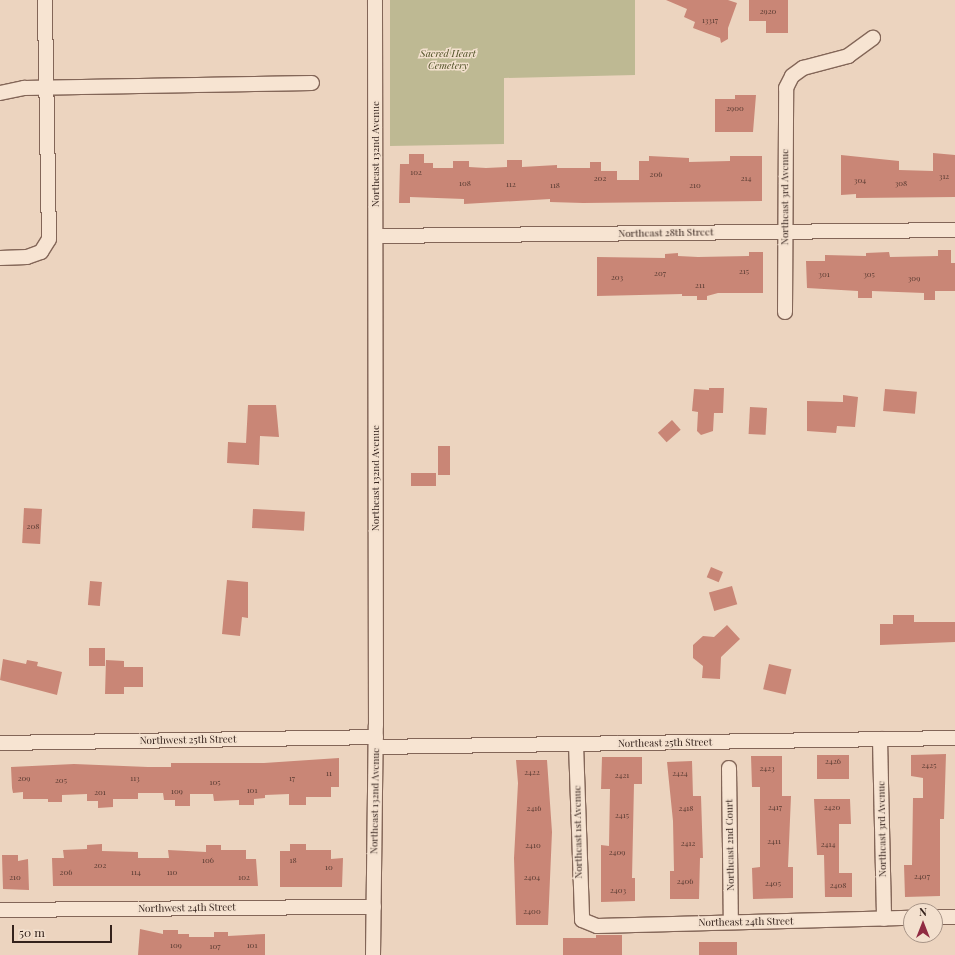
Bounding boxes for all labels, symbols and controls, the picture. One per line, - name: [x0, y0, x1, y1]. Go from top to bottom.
- house number: 2920: [760, 6, 776, 16]
- house number: 13317: [702, 15, 718, 25]
- park label: Sacred Heart Cemetery: [420, 47, 476, 70]
- street label: Northeast 132nd Avenue: [370, 101, 382, 207]
- house number: 2900: [726, 103, 744, 113]
- street label: Northeast 3rd Avenue: [779, 149, 791, 245]
- house number: 102: [410, 167, 422, 177]
- house number: 206: [650, 169, 662, 179]
- house number: 312: [939, 171, 949, 181]
- house number: 202: [594, 173, 606, 183]
- house number: 214: [741, 173, 751, 183]
- house number: 304: [854, 175, 866, 185]
- house number: 108: [459, 178, 471, 188]
- house number: 308: [895, 178, 907, 188]
- house number: 112: [506, 179, 516, 189]
- house number: 118: [550, 180, 560, 190]
- house number: 210: [689, 180, 701, 190]
- street label: Northeast 28th Street: [618, 226, 714, 240]
- house number: 215: [739, 266, 749, 276]
- house number: 207: [654, 268, 666, 278]
- house number: 301: [818, 269, 830, 279]
- house number: 305: [863, 269, 875, 279]
- house number: 203: [611, 272, 623, 282]
- house number: 309: [908, 273, 920, 283]
- house number: 211: [695, 280, 705, 290]
- street label: Northeast 132nd Avenue: [370, 425, 382, 531]
- house number: 208: [27, 521, 39, 531]
- street label: Northwest 25th Street: [139, 733, 237, 747]
- street label: Northeast 25th Street: [618, 736, 712, 750]
- street label: Northeast 132nd Avenue: [368, 747, 382, 855]
- house number: 2426: [825, 756, 841, 766]
- house number: 2425: [922, 760, 936, 770]
- house number: 2423: [759, 763, 775, 773]
- house number: 2422: [524, 767, 540, 777]
- house number: 11: [326, 768, 332, 778]
- house number: 2424: [672, 768, 688, 778]
- house number: 2421: [615, 770, 629, 780]
- house number: 209: [18, 773, 30, 783]
- house number: 113: [130, 773, 140, 783]
- house number: 17: [289, 773, 295, 783]
- house number: 205: [55, 775, 67, 785]
- house number: 105: [209, 777, 221, 787]
- street label: Northeast 3rd Avenue: [875, 780, 889, 878]
- house number: 101: [247, 785, 257, 795]
- street label: Northeast 1st Avenue: [571, 785, 585, 879]
- house number: 109: [171, 786, 183, 796]
- house number: 201: [94, 787, 106, 797]
- street label: Northeast 2nd Court: [723, 799, 737, 891]
- house number: 2417: [768, 802, 782, 812]
- house number: 2420: [824, 802, 840, 812]
- house number: 2416: [527, 803, 541, 813]
- house number: 2418: [679, 803, 693, 813]
- house number: 2415: [615, 810, 629, 820]
- house number: 2411: [767, 836, 781, 846]
- house number: 2412: [681, 838, 695, 848]
- house number: 2414: [821, 839, 835, 849]
- house number: 2410: [525, 840, 541, 850]
- house number: 2409: [609, 847, 625, 857]
- house number: 106: [202, 855, 214, 865]
- house number: 18: [289, 855, 297, 865]
- house number: 202: [94, 860, 106, 870]
- house number: 10: [325, 862, 333, 872]
- house number: 206: [60, 867, 72, 877]
- house number: 114: [131, 867, 141, 877]
- house number: 110: [167, 867, 177, 877]
- house number: 2407: [914, 871, 930, 881]
- house number: 210: [9, 872, 21, 882]
- house number: 102: [238, 872, 250, 882]
- house number: 2404: [524, 872, 540, 882]
- house number: 2406: [677, 876, 693, 886]
- house number: 2405: [765, 878, 781, 888]
- house number: 2408: [830, 880, 846, 890]
- house number: 2403: [610, 885, 626, 895]
- street label: Northwest 24th Street: [138, 901, 236, 915]
- north arrow: [903, 903, 943, 943]
- text: N: [919, 904, 927, 919]
- house number: 2400: [523, 906, 541, 916]
- street label: Northeast 24th Street: [698, 915, 794, 929]
- scale bar: [14, 917, 114, 943]
- text: 50 m: [19, 924, 45, 940]
- house number: 109: [170, 940, 182, 950]
- house number: 101: [247, 940, 257, 950]
- house number: 107: [209, 941, 221, 951]

